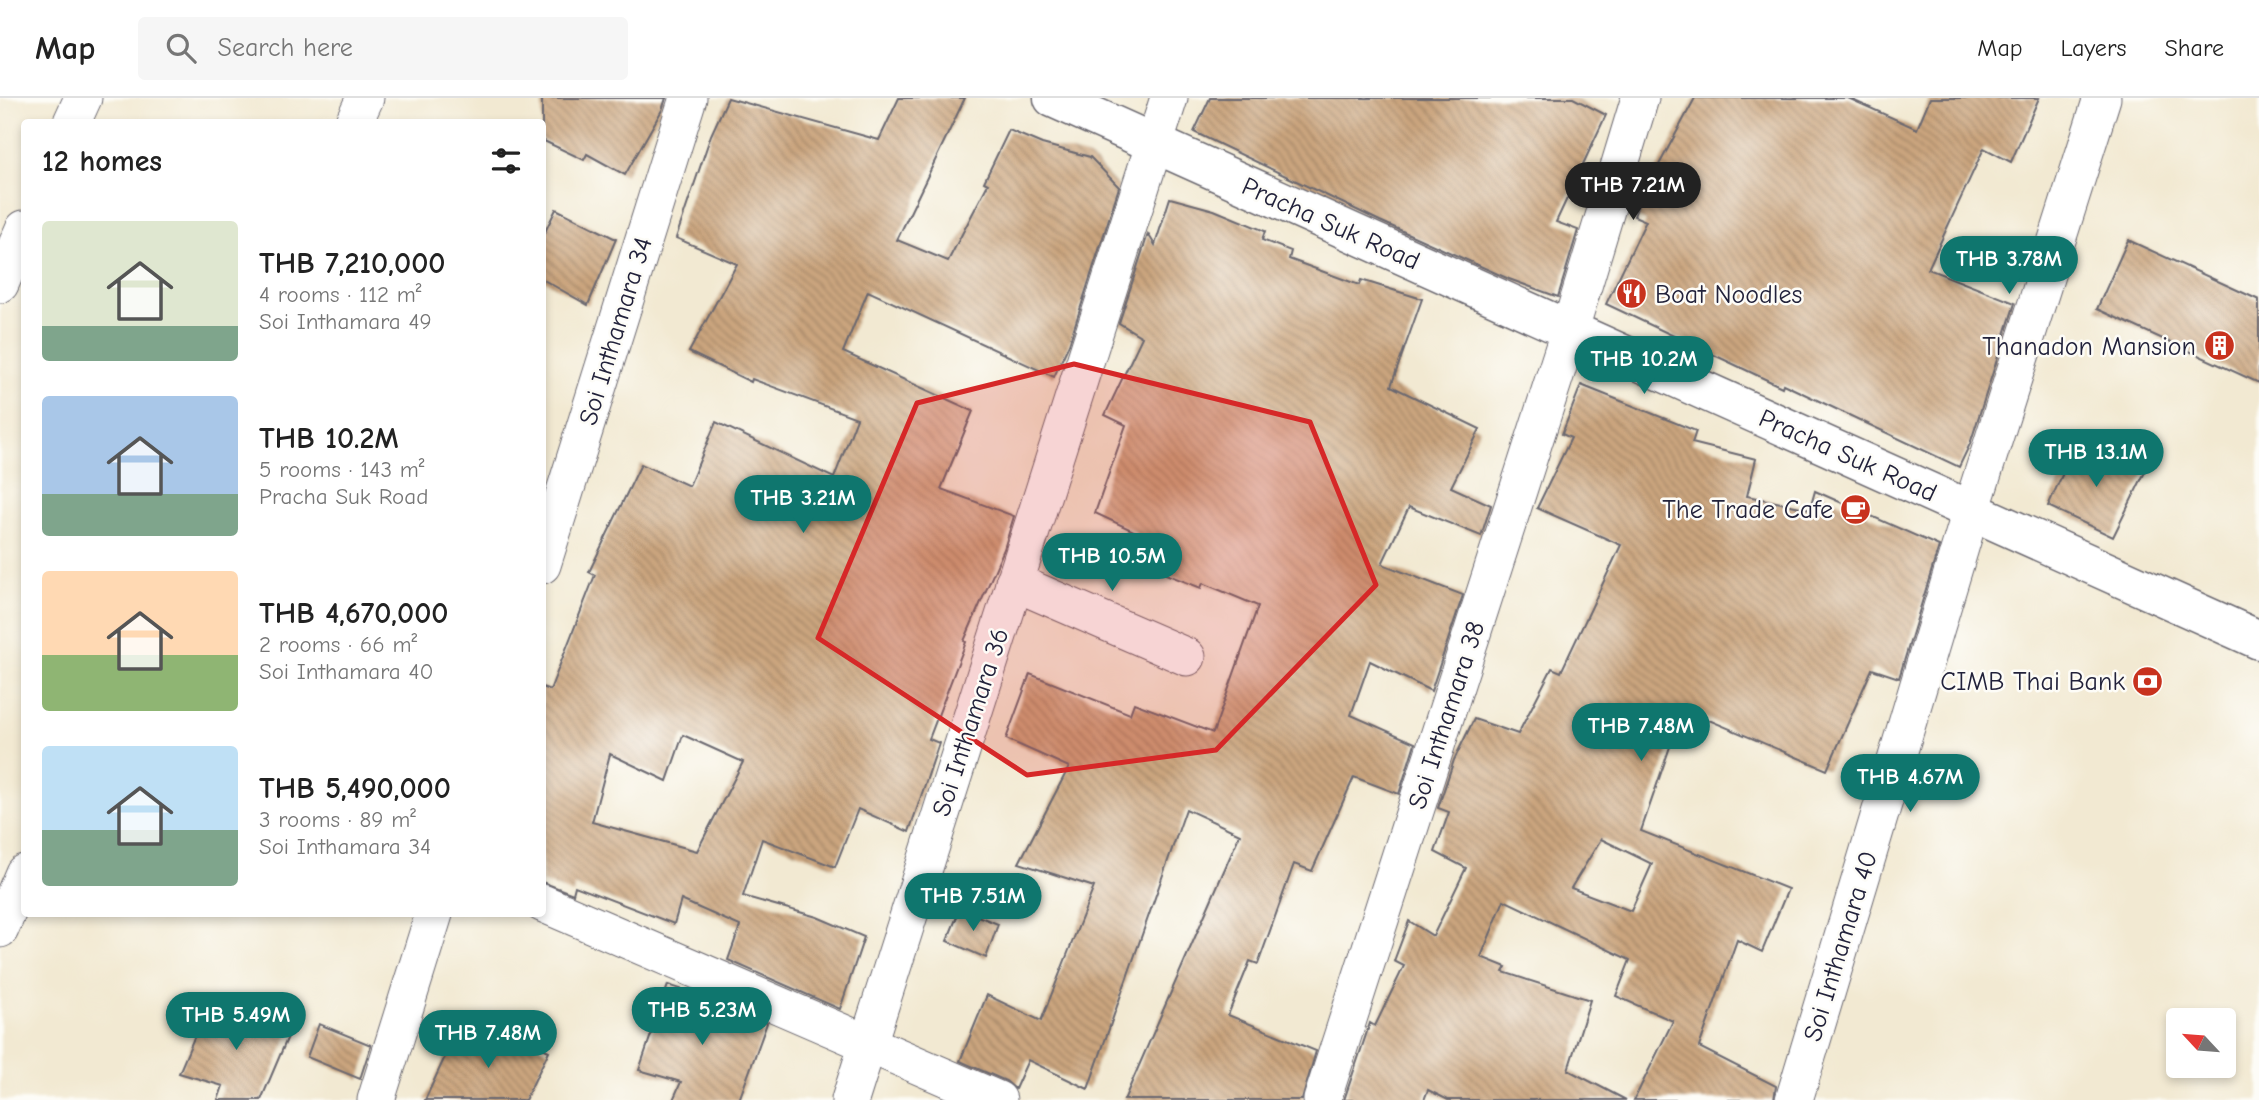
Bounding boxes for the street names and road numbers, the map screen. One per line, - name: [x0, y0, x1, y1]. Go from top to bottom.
- street label: Pracha Suk Road: [1237, 171, 1424, 277]
- street label: Soi Inthamara 34: [573, 234, 659, 429]
- street label: Pracha Suk Road: [1754, 403, 1941, 509]
- street label: Soi Inthamara 38: [1402, 618, 1491, 813]
- street label: Soi Inthamara 36: [926, 624, 1016, 820]
- street label: Soi Inthamara 40: [1798, 848, 1884, 1045]

